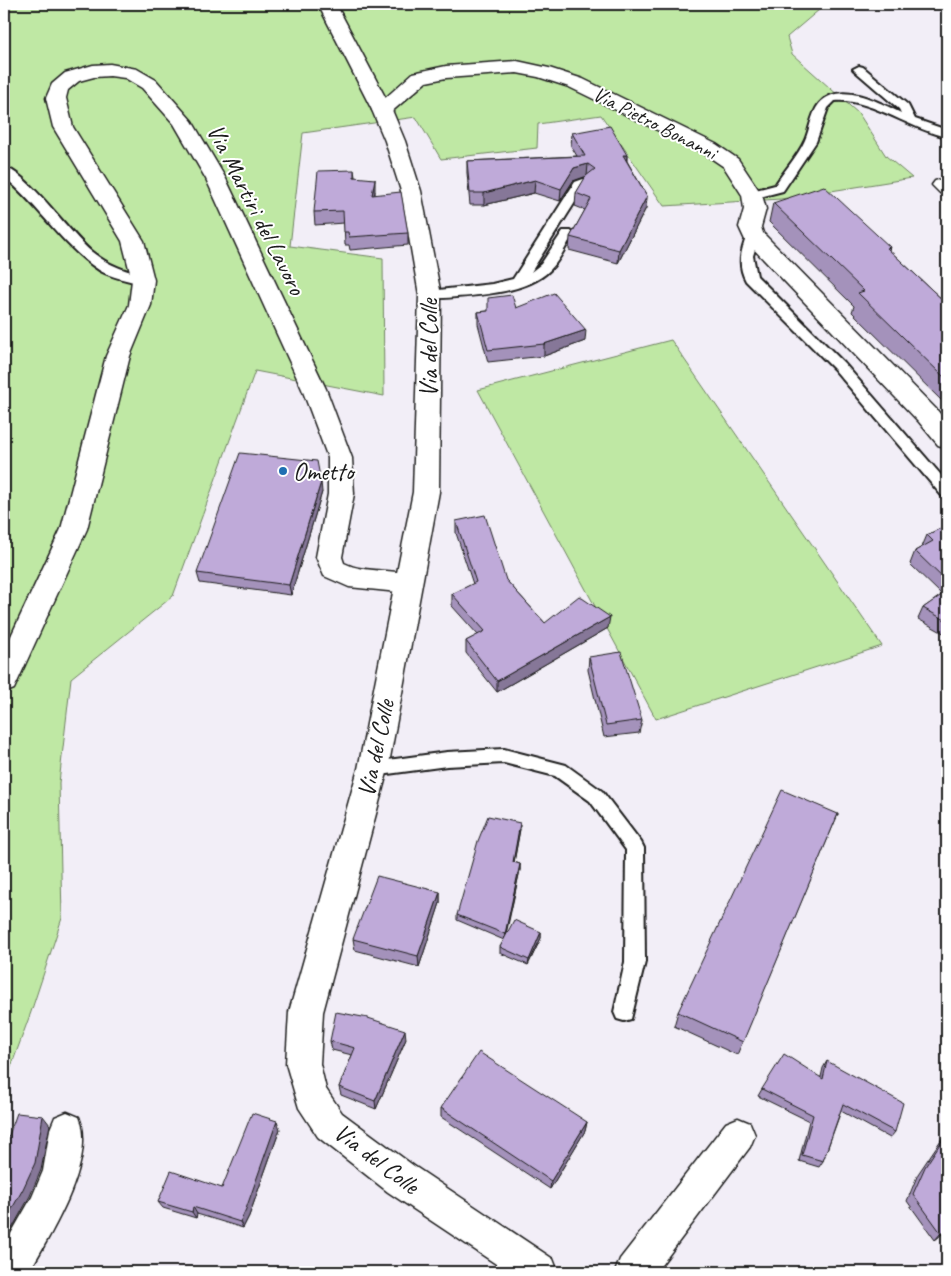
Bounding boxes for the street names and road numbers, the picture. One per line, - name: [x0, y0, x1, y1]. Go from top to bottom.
- street label: Via Pietro Bonanni: [589, 81, 724, 167]
- street label: Via Martiri del Lavoro: [199, 119, 313, 301]
- street label: Via del Colle: [413, 297, 445, 397]
- street label: Via del Colle: [350, 695, 402, 800]
- street label: Via del Colle: [327, 1116, 427, 1202]

